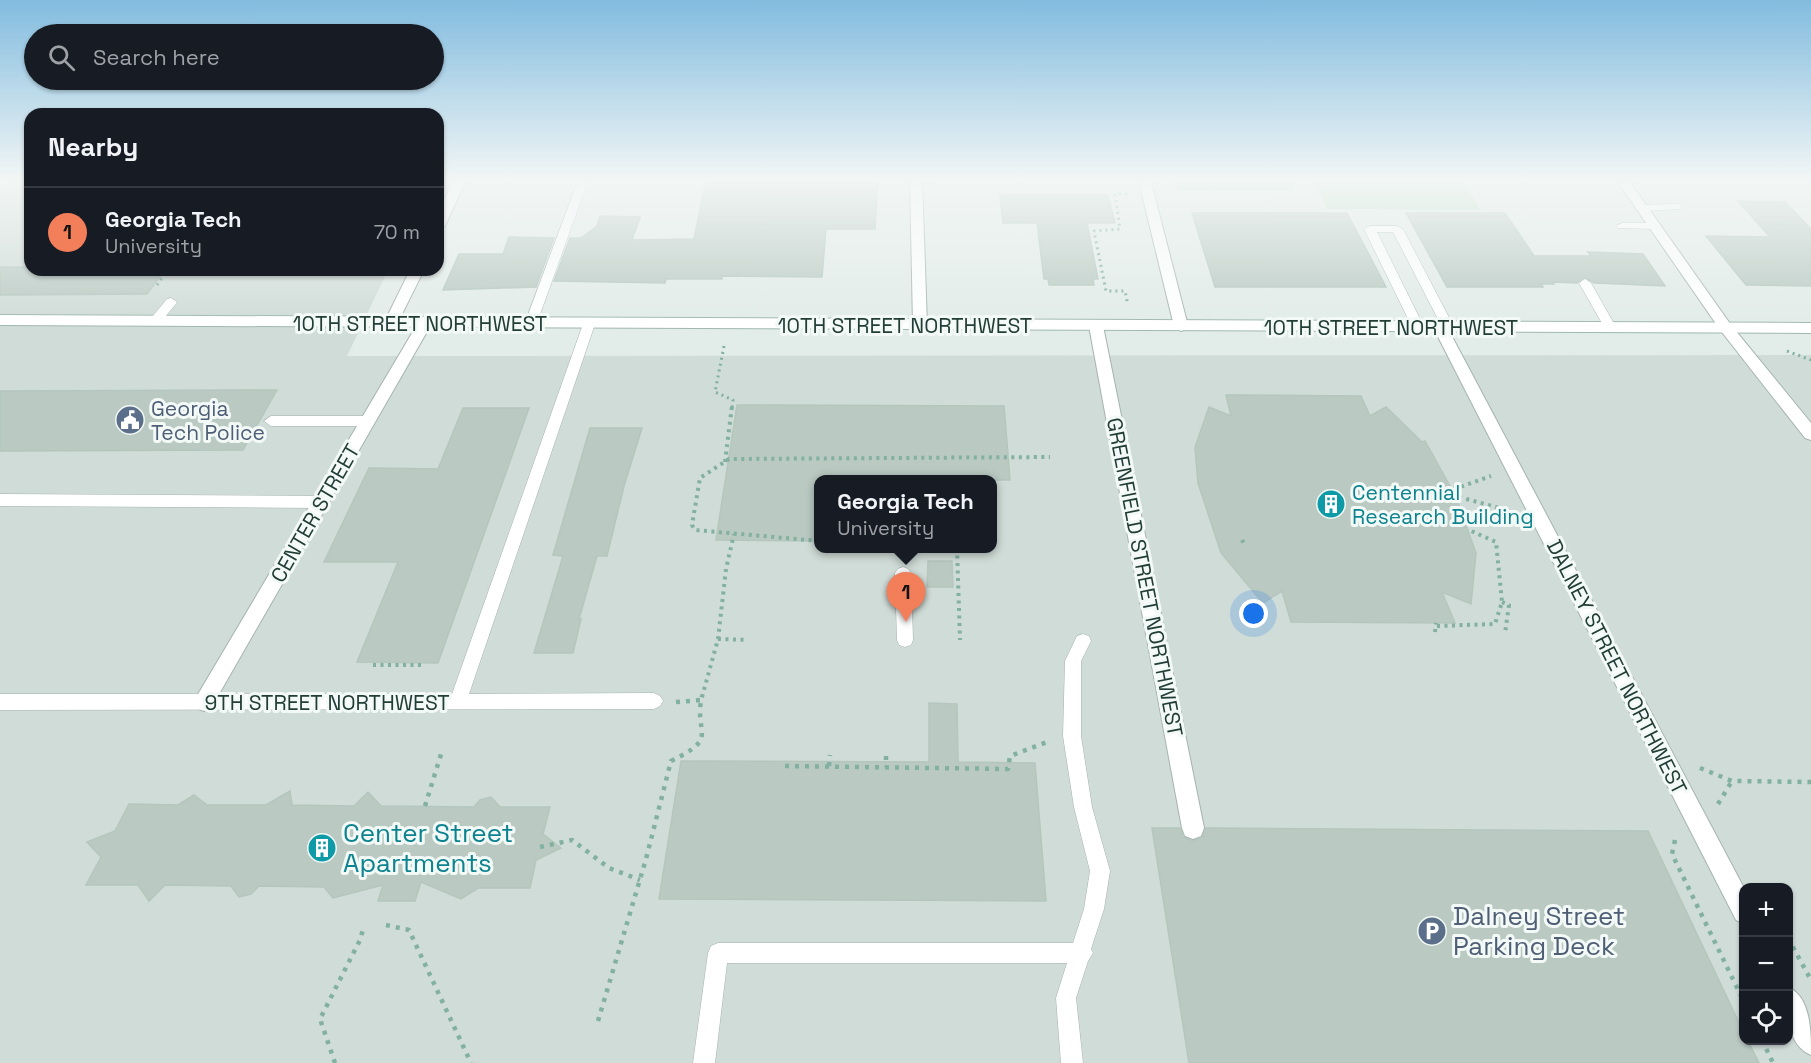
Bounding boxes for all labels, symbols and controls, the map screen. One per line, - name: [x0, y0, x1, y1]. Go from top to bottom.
- search box: [24, 24, 444, 90]
- icon: search: [45, 41, 78, 74]
- text: Search here: [93, 43, 220, 71]
- text: Nearby: [48, 130, 138, 164]
- text: Georgia Tech: [105, 205, 242, 233]
- text: 1: [63, 219, 72, 245]
- text: 70 m: [374, 219, 420, 245]
- text: University: [105, 233, 202, 259]
- street label: 10TH STREET NORTHWEST: [293, 310, 547, 337]
- street label: 10TH STREET NORTHWEST: [778, 312, 1032, 339]
- street label: 10TH STREET NORTHWEST: [1264, 314, 1518, 341]
- place label: Georgia Tech Police: [151, 395, 265, 446]
- public building icon: Georgia Tech Police: [114, 404, 146, 436]
- street label: GREENFIELD STREET NORTHWEST: [1101, 415, 1189, 739]
- street label: CENTER STREET: [264, 439, 366, 587]
- popup: [814, 475, 997, 553]
- place label: Centennial Research Building: [1352, 479, 1534, 530]
- text: Georgia Tech: [837, 487, 974, 515]
- building icon: Centennial Research Building: [1315, 488, 1347, 520]
- text: University: [837, 515, 934, 541]
- street label: DALNEY STREET NORTHWEST: [1541, 535, 1693, 799]
- pin: 1: [886, 572, 926, 622]
- your location: [1239, 599, 1268, 628]
- street label: 9TH STREET NORTHWEST: [205, 689, 450, 716]
- place label: Center Street Apartments: [343, 816, 513, 880]
- building icon: Center Street Apartments: [306, 832, 338, 864]
- map controls: [1739, 883, 1793, 1045]
- button: +: [1739, 883, 1793, 937]
- place label: Dalney Street Parking Deck: [1453, 899, 1625, 963]
- parking icon: Dalney Street Parking Deck: [1416, 915, 1448, 947]
- button: −: [1739, 937, 1793, 991]
- button: locate: [1739, 991, 1793, 1045]

